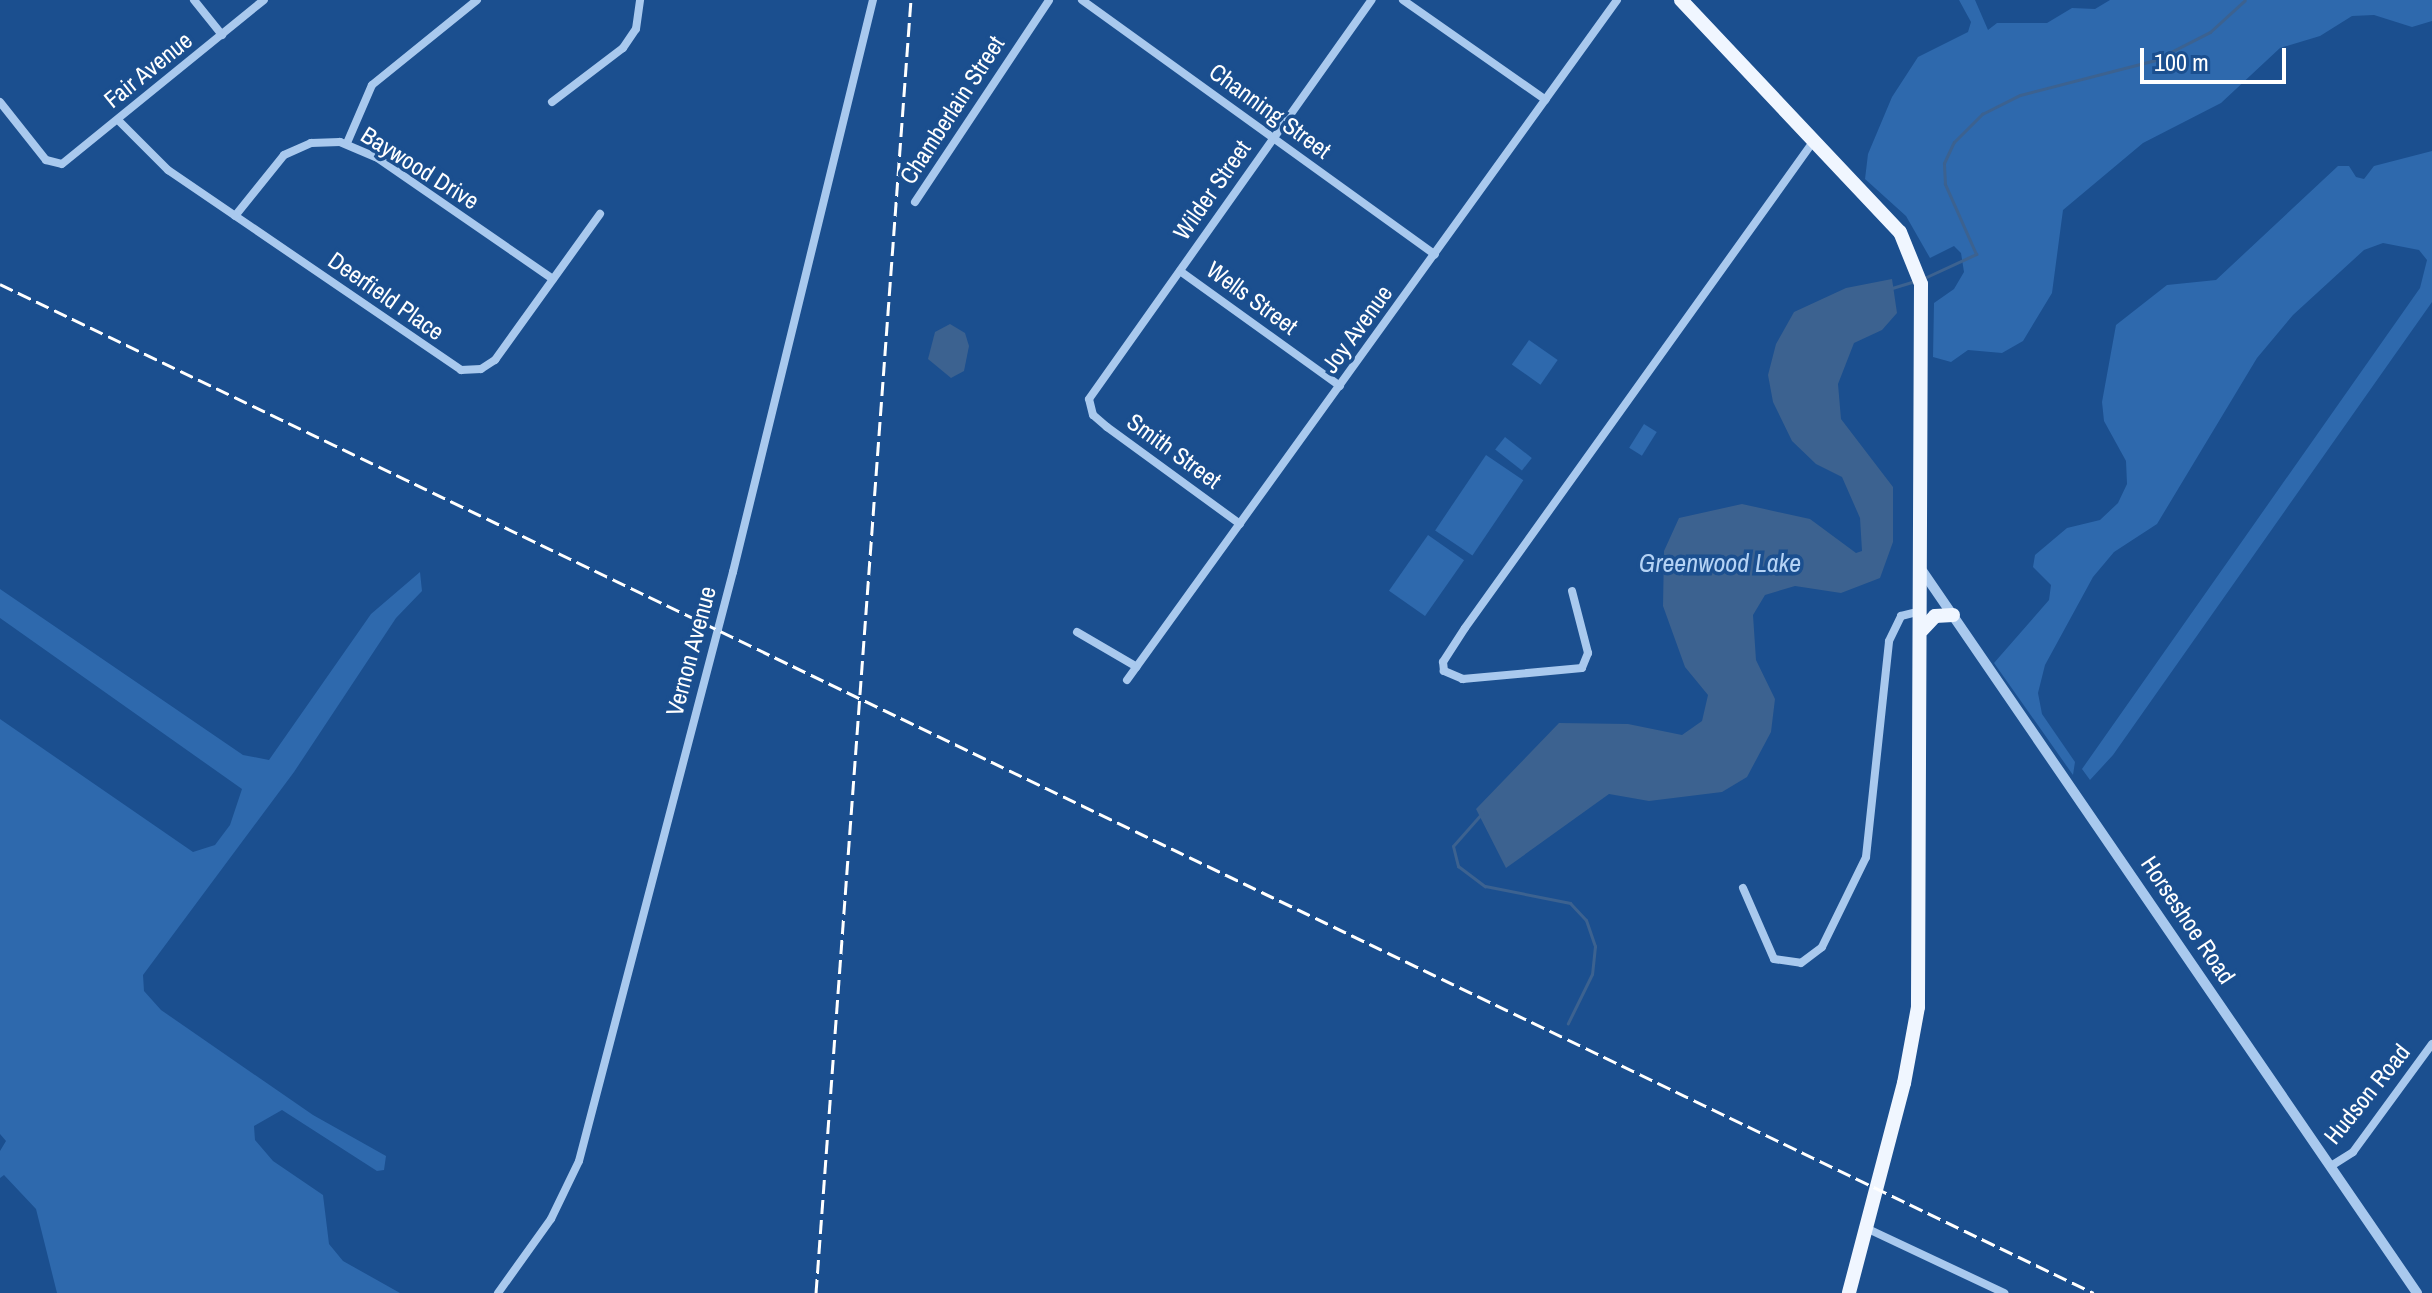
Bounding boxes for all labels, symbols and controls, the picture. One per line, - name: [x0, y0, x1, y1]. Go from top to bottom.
- street label: Fair Avenue: [98, 25, 198, 115]
- street label: Chamberlain Street: [893, 31, 1011, 189]
- scale bar: [2144, 32, 2290, 82]
- text: 100 m: [2154, 46, 2209, 78]
- street label: Channing Street: [1204, 57, 1336, 165]
- street label: Baywood Drive: [356, 120, 484, 216]
- street label: Wilder Street: [1167, 135, 1257, 245]
- street label: Deerfield Place: [323, 246, 449, 346]
- street label: Wells Street: [1201, 255, 1303, 341]
- street label: Joy Avenue: [1315, 279, 1399, 379]
- street label: Smith Street: [1121, 407, 1227, 495]
- water label: Greenwood Lake: [1639, 547, 1801, 579]
- street label: Vernon Avenue: [660, 582, 722, 720]
- street label: Horseshoe Road: [2135, 851, 2241, 989]
- street label: Hudson Road: [2318, 1038, 2416, 1150]

